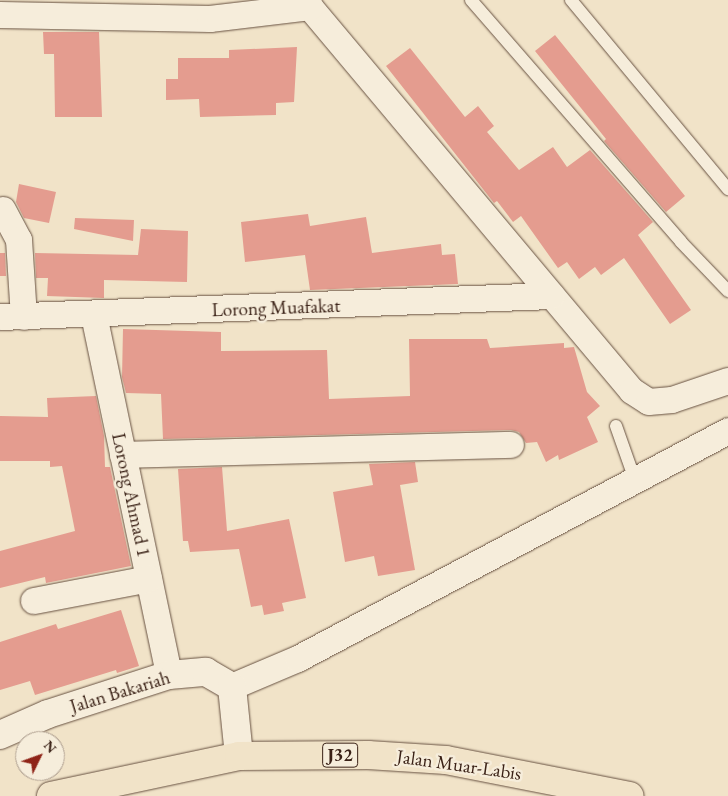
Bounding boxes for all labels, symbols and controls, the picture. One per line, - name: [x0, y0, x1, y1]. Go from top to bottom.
- street label: Lorong Muafakat: [211, 294, 341, 322]
- street label: Lorong Ahmad 1: [107, 431, 155, 559]
- street label: Jalan Bakariah: [67, 666, 173, 718]
- north arrow: [15, 731, 65, 781]
- text: N: [40, 736, 61, 757]
- road number: J32: [321, 740, 359, 770]
- street label: Jalan Muar-Labis: [395, 745, 523, 785]

